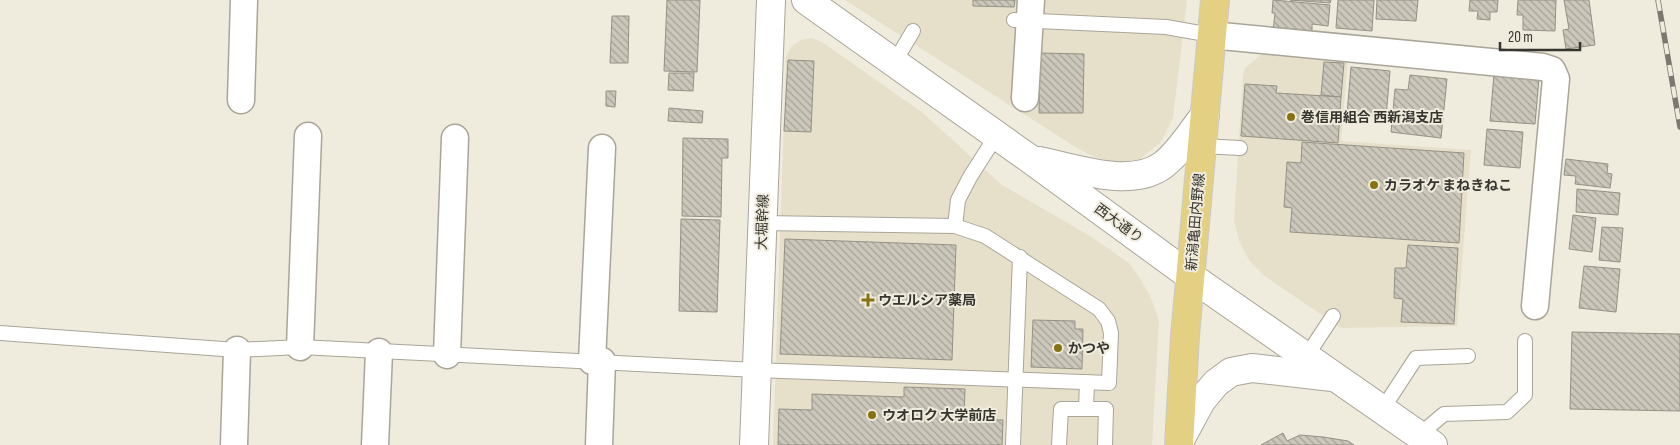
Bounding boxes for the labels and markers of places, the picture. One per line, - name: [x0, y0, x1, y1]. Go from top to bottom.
- place label: 巻信用組合 西新潟支店: [1301, 109, 1443, 126]
- marker: 巻信用組合 西新潟支店: [1285, 111, 1297, 123]
- place label: カラオケ まねきねこ: [1384, 177, 1512, 194]
- marker: カラオケ まねきねこ: [1368, 179, 1380, 191]
- place label: ウエルシア薬局: [878, 292, 976, 309]
- marker: ウエルシア薬局: [862, 294, 874, 306]
- place label: かつや: [1068, 340, 1110, 357]
- marker: かつや: [1052, 342, 1064, 354]
- place label: ウオロク 大学前店: [882, 407, 996, 424]
- marker: ウオロク 大学前店: [866, 409, 878, 421]

